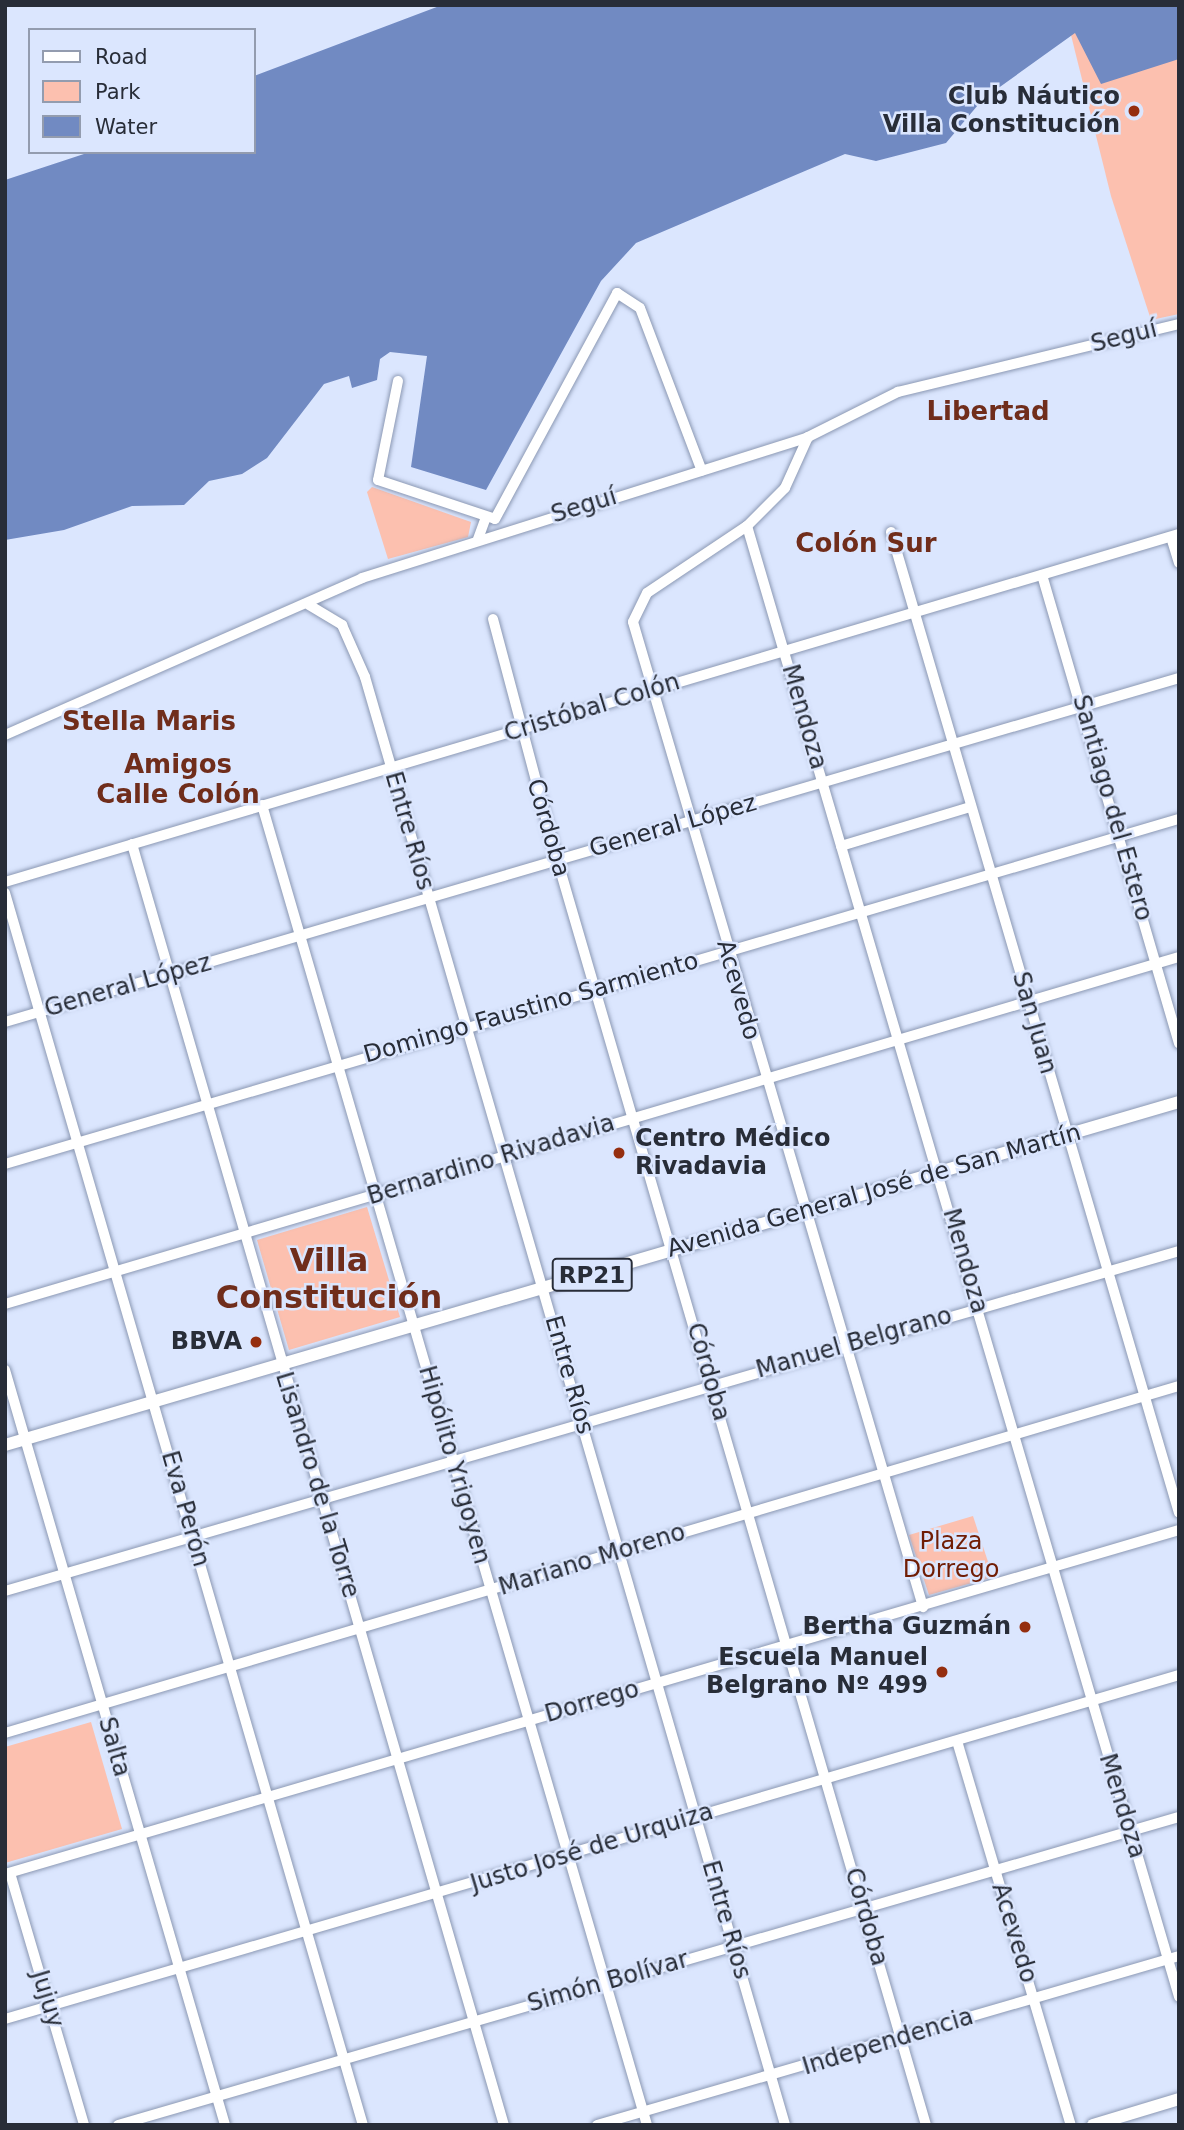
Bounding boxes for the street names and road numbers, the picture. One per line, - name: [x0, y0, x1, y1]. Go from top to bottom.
- street label: Seguí: [1088, 315, 1160, 359]
- street label: Seguí: [548, 482, 620, 530]
- street label: Mendoza: [775, 661, 833, 773]
- street label: Cristóbal Colón: [501, 668, 683, 748]
- street label: Santiago del Estero: [1066, 692, 1158, 924]
- street label: Entre Ríos: [378, 768, 440, 894]
- street label: Córdoba: [520, 776, 576, 880]
- street label: General López: [586, 788, 760, 864]
- street label: Acevedo: [710, 937, 766, 1043]
- street label: Domingo Faustino Sarmiento: [360, 946, 702, 1070]
- street label: General López: [41, 948, 215, 1024]
- street label: San Juan: [1006, 969, 1062, 1077]
- street label: Bernardino Rivadavia: [364, 1109, 618, 1211]
- street label: Avenida General José de San Martín: [664, 1118, 1084, 1264]
- street label: Mendoza: [936, 1205, 994, 1317]
- road number: RP21: [550, 1256, 634, 1294]
- street label: Manuel Belgrano: [753, 1301, 955, 1385]
- street label: Entre Ríos: [538, 1312, 600, 1438]
- street label: Córdoba: [680, 1320, 736, 1424]
- street label: Hipólito Yrigoyen: [412, 1363, 496, 1567]
- street label: Lisandro de la Torre: [269, 1369, 365, 1601]
- street label: Eva Perón: [155, 1448, 215, 1570]
- street label: Mariano Moreno: [495, 1518, 689, 1602]
- street label: Dorrego: [542, 1675, 642, 1729]
- street label: Salta: [92, 1714, 136, 1780]
- street label: Mendoza: [1092, 1750, 1152, 1862]
- street label: Justo José de Urquiza: [467, 1797, 717, 1899]
- street label: Entre Ríos: [695, 1857, 757, 1983]
- street label: Córdoba: [838, 1865, 894, 1969]
- street label: Acevedo: [985, 1880, 1043, 1986]
- street label: Simón Bolívar: [524, 1945, 692, 2019]
- street label: Jujuy: [25, 1967, 69, 2031]
- street label: Independencia: [799, 2002, 977, 2082]

